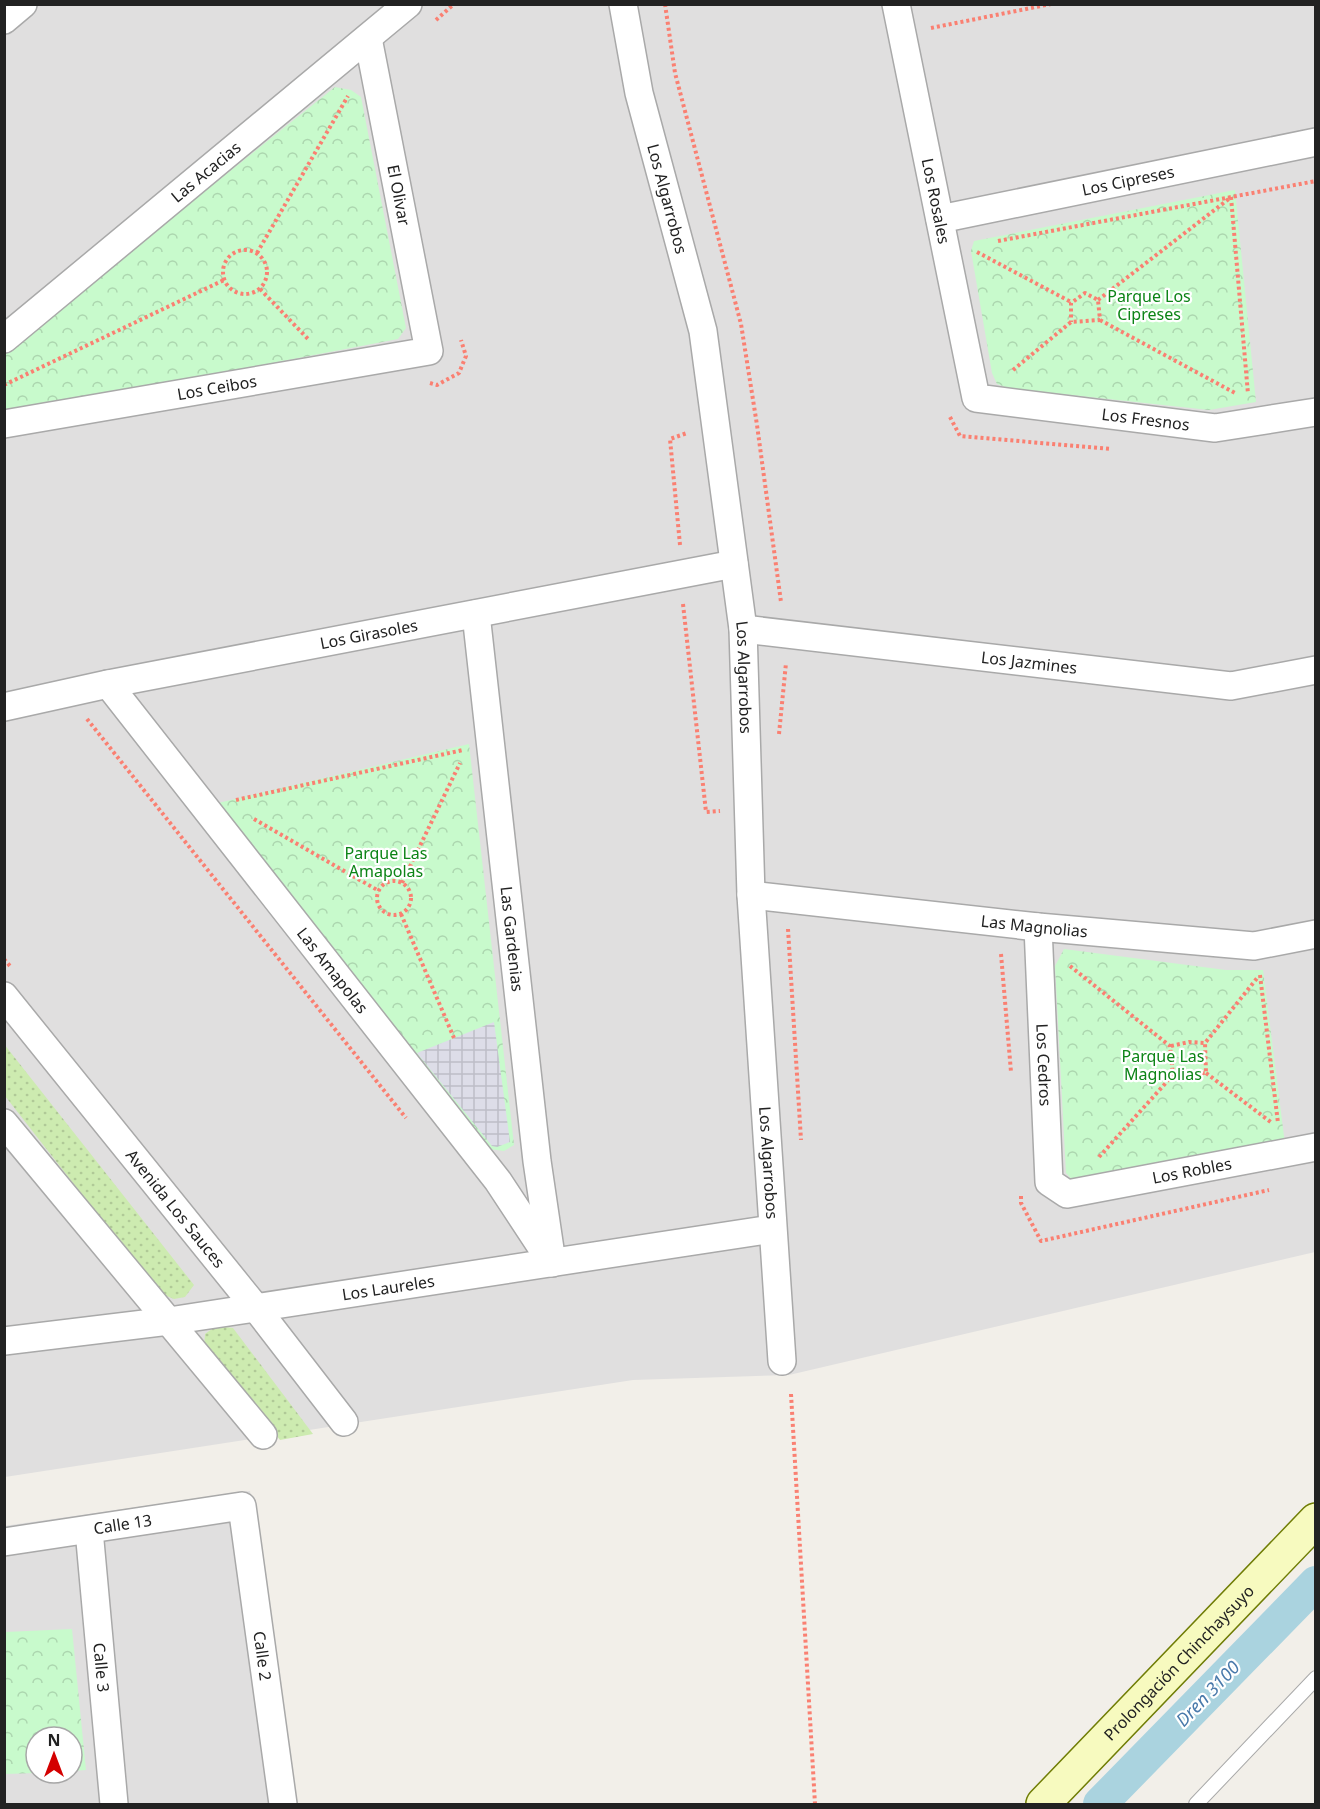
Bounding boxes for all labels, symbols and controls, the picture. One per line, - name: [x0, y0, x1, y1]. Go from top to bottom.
- street label: Las Acacias: [166, 136, 245, 207]
- street label: Los Algarrobos: [642, 141, 693, 256]
- street label: Los Rosales: [917, 156, 955, 246]
- street label: Los Cipreses: [1080, 160, 1176, 201]
- street label: El Olivar: [382, 163, 416, 228]
- park label: Parque Los Cipreses: [1107, 285, 1191, 325]
- street label: Los Ceibos: [175, 370, 258, 405]
- street label: Los Fresnos: [1100, 403, 1191, 436]
- street label: Los Girasoles: [318, 614, 420, 654]
- street label: Los Algarrobos: [731, 620, 757, 734]
- street label: Los Jazmines: [980, 646, 1078, 679]
- park label: Parque Las Amapolas: [345, 842, 427, 882]
- street label: Las Gardenias: [495, 885, 529, 993]
- street label: Las Magnolias: [980, 910, 1089, 942]
- street label: Las Amapolas: [292, 923, 373, 1018]
- street label: Los Cedros: [1031, 1023, 1057, 1107]
- park label: Parque Las Magnolias: [1122, 1045, 1204, 1085]
- street label: Los Algarrobos: [754, 1106, 784, 1220]
- street label: Avenida Los Sauces: [121, 1145, 230, 1272]
- street label: Los Robles: [1150, 1152, 1233, 1189]
- street label: Los Laureles: [340, 1270, 436, 1305]
- street label: Calle 13: [92, 1509, 153, 1539]
- street label: Prolongación Chinchaysuyo: [1099, 1580, 1259, 1745]
- street label: Calle 2: [248, 1630, 277, 1682]
- street label: Calle 3: [88, 1642, 115, 1693]
- water label: Dren 3100: [1170, 1655, 1245, 1731]
- north arrow: [24, 1725, 84, 1785]
- text: N: [47, 1729, 61, 1751]

